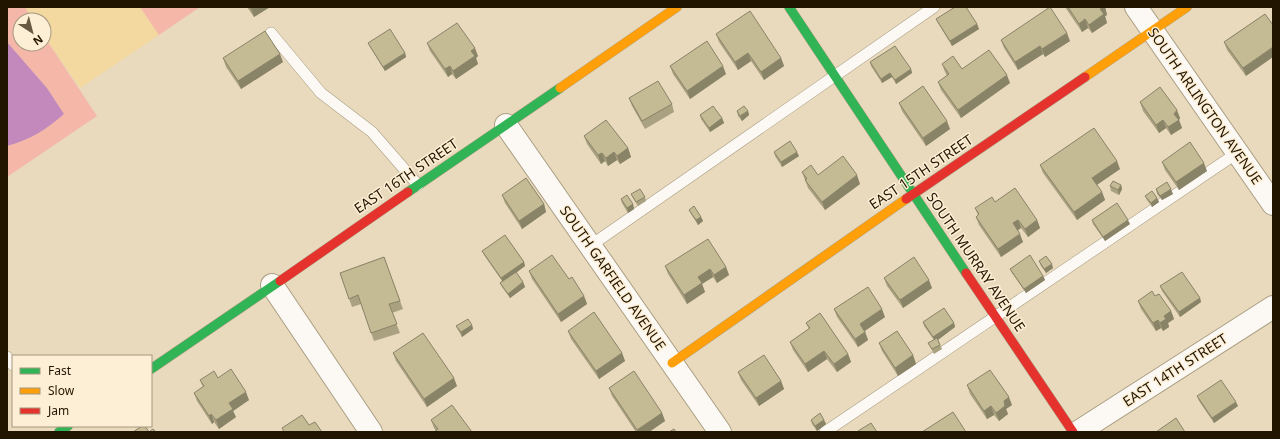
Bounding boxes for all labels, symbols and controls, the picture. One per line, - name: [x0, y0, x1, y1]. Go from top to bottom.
- north arrow: [12, 12, 52, 52]
- street label: SOUTH ARLINGTON AVENUE: [1144, 24, 1267, 188]
- text: N: [30, 32, 46, 49]
- street label: EAST 15TH STREET: [865, 130, 976, 213]
- street label: EAST 16TH STREET: [350, 134, 461, 217]
- street label: SOUTH MURRAY AVENUE: [923, 188, 1030, 335]
- street label: SOUTH GARFIELD AVENUE: [556, 202, 671, 354]
- street label: EAST 14TH STREET: [1119, 328, 1231, 411]
- legend: [12, 355, 152, 427]
- text: Fast: [48, 362, 72, 379]
- text: Slow: [48, 382, 75, 399]
- text: Jam: [47, 402, 69, 419]

